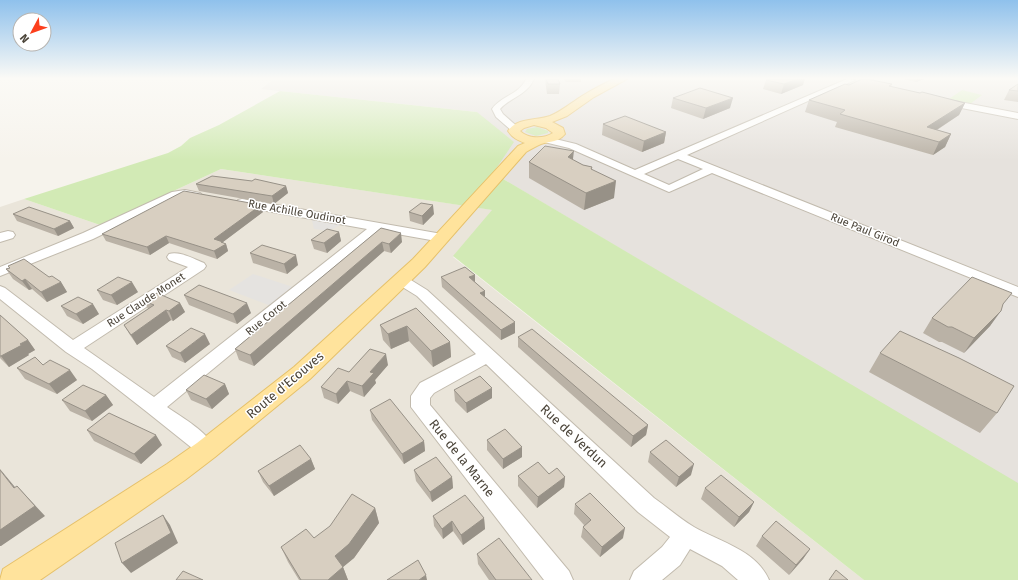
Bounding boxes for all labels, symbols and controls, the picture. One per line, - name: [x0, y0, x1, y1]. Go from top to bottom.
- north arrow: [12, 12, 52, 52]
- text: N: [18, 31, 32, 45]
- street label: Rue Achille Oudinot: [247, 197, 347, 227]
- street label: Rue Paul Girod: [829, 210, 901, 250]
- street label: Rue Claude Monet: [105, 270, 187, 330]
- street label: Rue Corot: [243, 298, 289, 338]
- street label: Route d'Ecouves: [243, 348, 327, 422]
- street label: Rue de Verdun: [537, 401, 611, 471]
- street label: Rue de la Marne: [426, 416, 498, 500]

